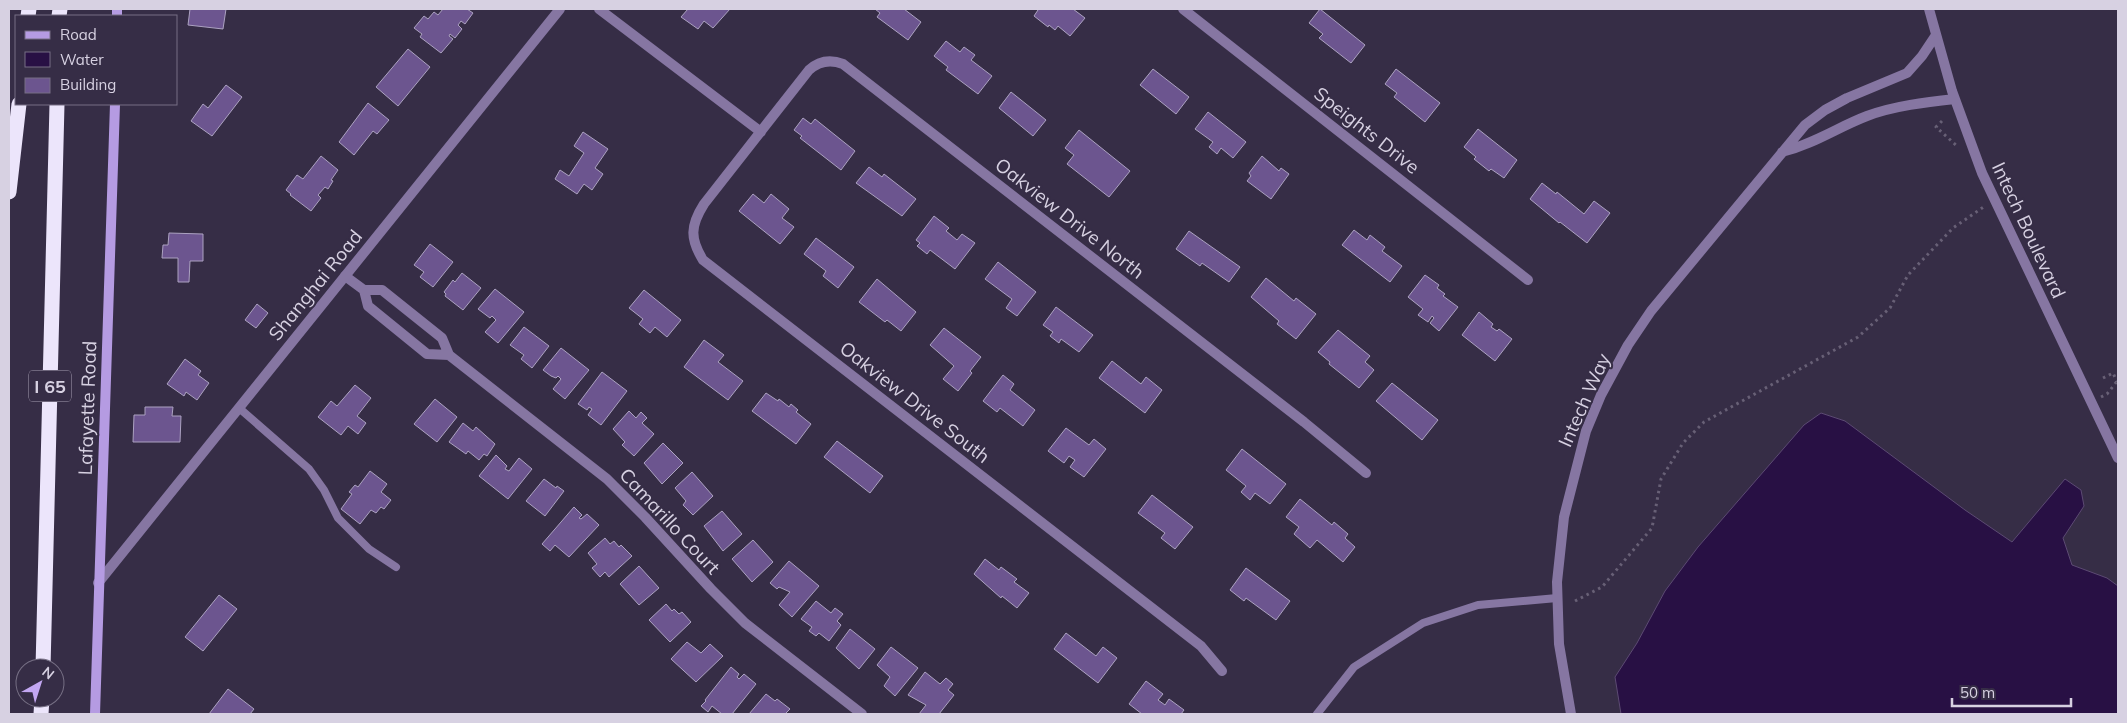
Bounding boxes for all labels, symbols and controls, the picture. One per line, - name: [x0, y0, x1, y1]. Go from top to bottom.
- legend: [15, 15, 178, 105]
- text: Road: [60, 25, 97, 44]
- text: Water: [60, 50, 104, 69]
- text: Building: [60, 75, 116, 94]
- street label: Speights Drive: [1309, 81, 1425, 179]
- street label: Oakview Drive North: [991, 152, 1149, 284]
- street label: Intech Boulevard: [1987, 158, 2071, 302]
- street label: Shanghai Road: [263, 225, 367, 345]
- street label: Oakview Drive South: [835, 336, 995, 468]
- street label: Lafayette Road: [73, 340, 101, 476]
- street label: Intech Way: [1553, 349, 1615, 451]
- road number: I 65: [29, 371, 71, 402]
- street label: Camarillo Court: [615, 463, 726, 579]
- north arrow: [15, 658, 65, 708]
- text: N: [38, 663, 58, 683]
- scale bar: [1952, 676, 2071, 708]
- text: 50 m: [1960, 683, 1995, 702]

